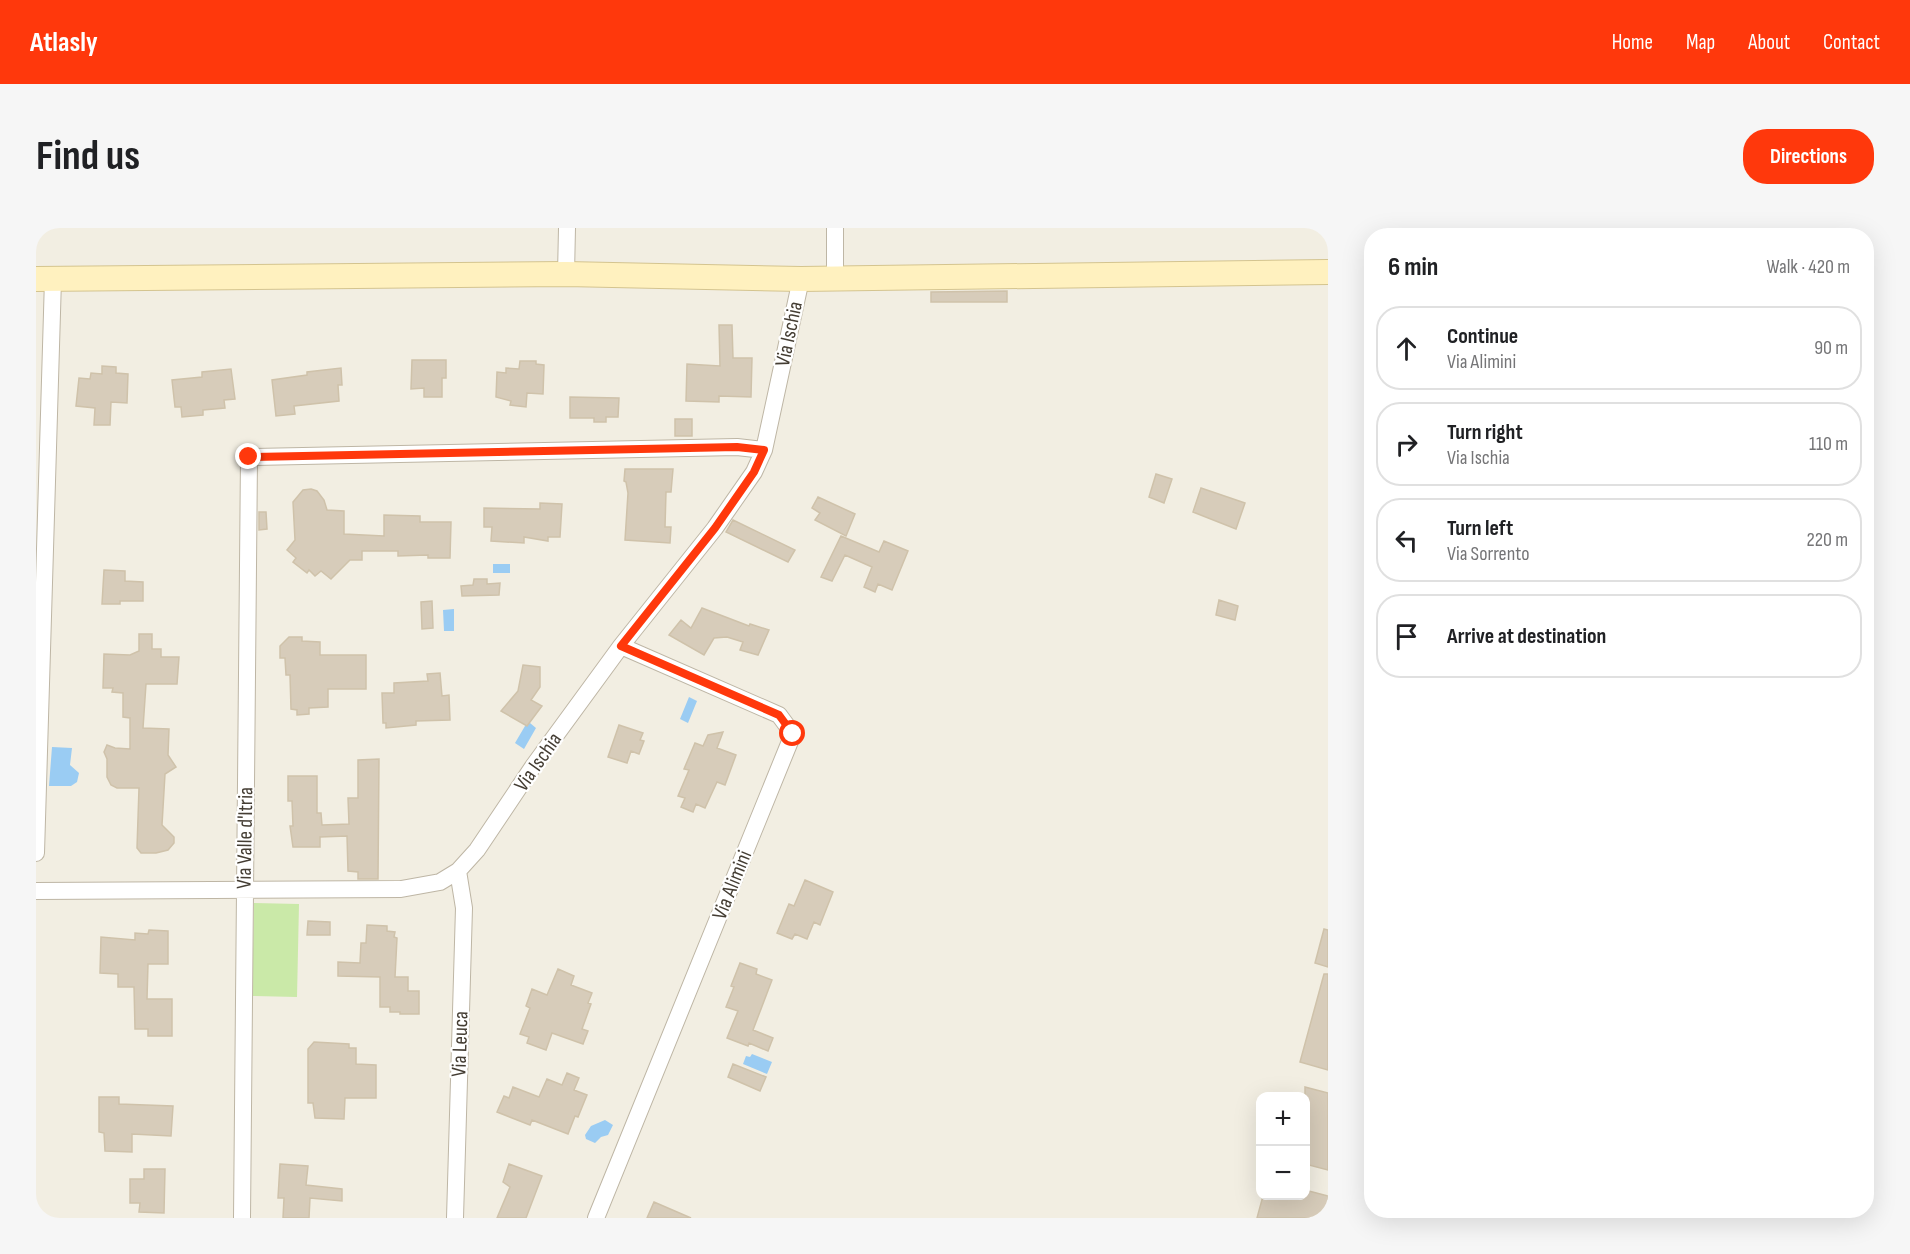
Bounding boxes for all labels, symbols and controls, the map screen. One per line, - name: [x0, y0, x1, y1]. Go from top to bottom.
- text: Atlasly: [30, 26, 98, 59]
- text: Home: [1612, 30, 1653, 55]
- text: Map: [1686, 30, 1715, 55]
- text: About: [1748, 30, 1790, 55]
- text: Contact: [1823, 30, 1880, 55]
- button: Directions: [1743, 129, 1874, 184]
- text: Find us: [36, 131, 140, 182]
- text: 6 min: [1388, 252, 1438, 283]
- text: Walk · 420 m: [1766, 255, 1850, 279]
- street label: Via Ischia: [770, 299, 808, 369]
- text: Continue: [1447, 323, 1518, 350]
- icon: ahead: [1390, 332, 1423, 365]
- text: 90 m: [1814, 336, 1848, 360]
- text: Via Alimini: [1447, 350, 1516, 374]
- text: Turn right: [1447, 419, 1523, 446]
- icon: right: [1390, 428, 1423, 461]
- text: 110 m: [1809, 432, 1848, 456]
- route end: [235, 443, 261, 469]
- text: Via Ischia: [1447, 446, 1510, 470]
- text: Turn left: [1447, 515, 1513, 542]
- icon: left: [1390, 524, 1423, 557]
- text: 220 m: [1807, 528, 1848, 552]
- text: Via Sorrento: [1447, 542, 1530, 566]
- icon: arrive: [1390, 620, 1423, 653]
- text: Arrive at destination: [1447, 623, 1606, 650]
- route start: [779, 720, 805, 746]
- street label: Via Ischia: [509, 728, 567, 796]
- street label: Via Valle d'Itria: [232, 787, 258, 889]
- street label: Via Alimini: [707, 847, 757, 923]
- street label: Via Leuca: [446, 1011, 474, 1077]
- map controls: [1256, 1092, 1310, 1200]
- button: +: [1256, 1092, 1310, 1146]
- button: −: [1256, 1146, 1310, 1200]

